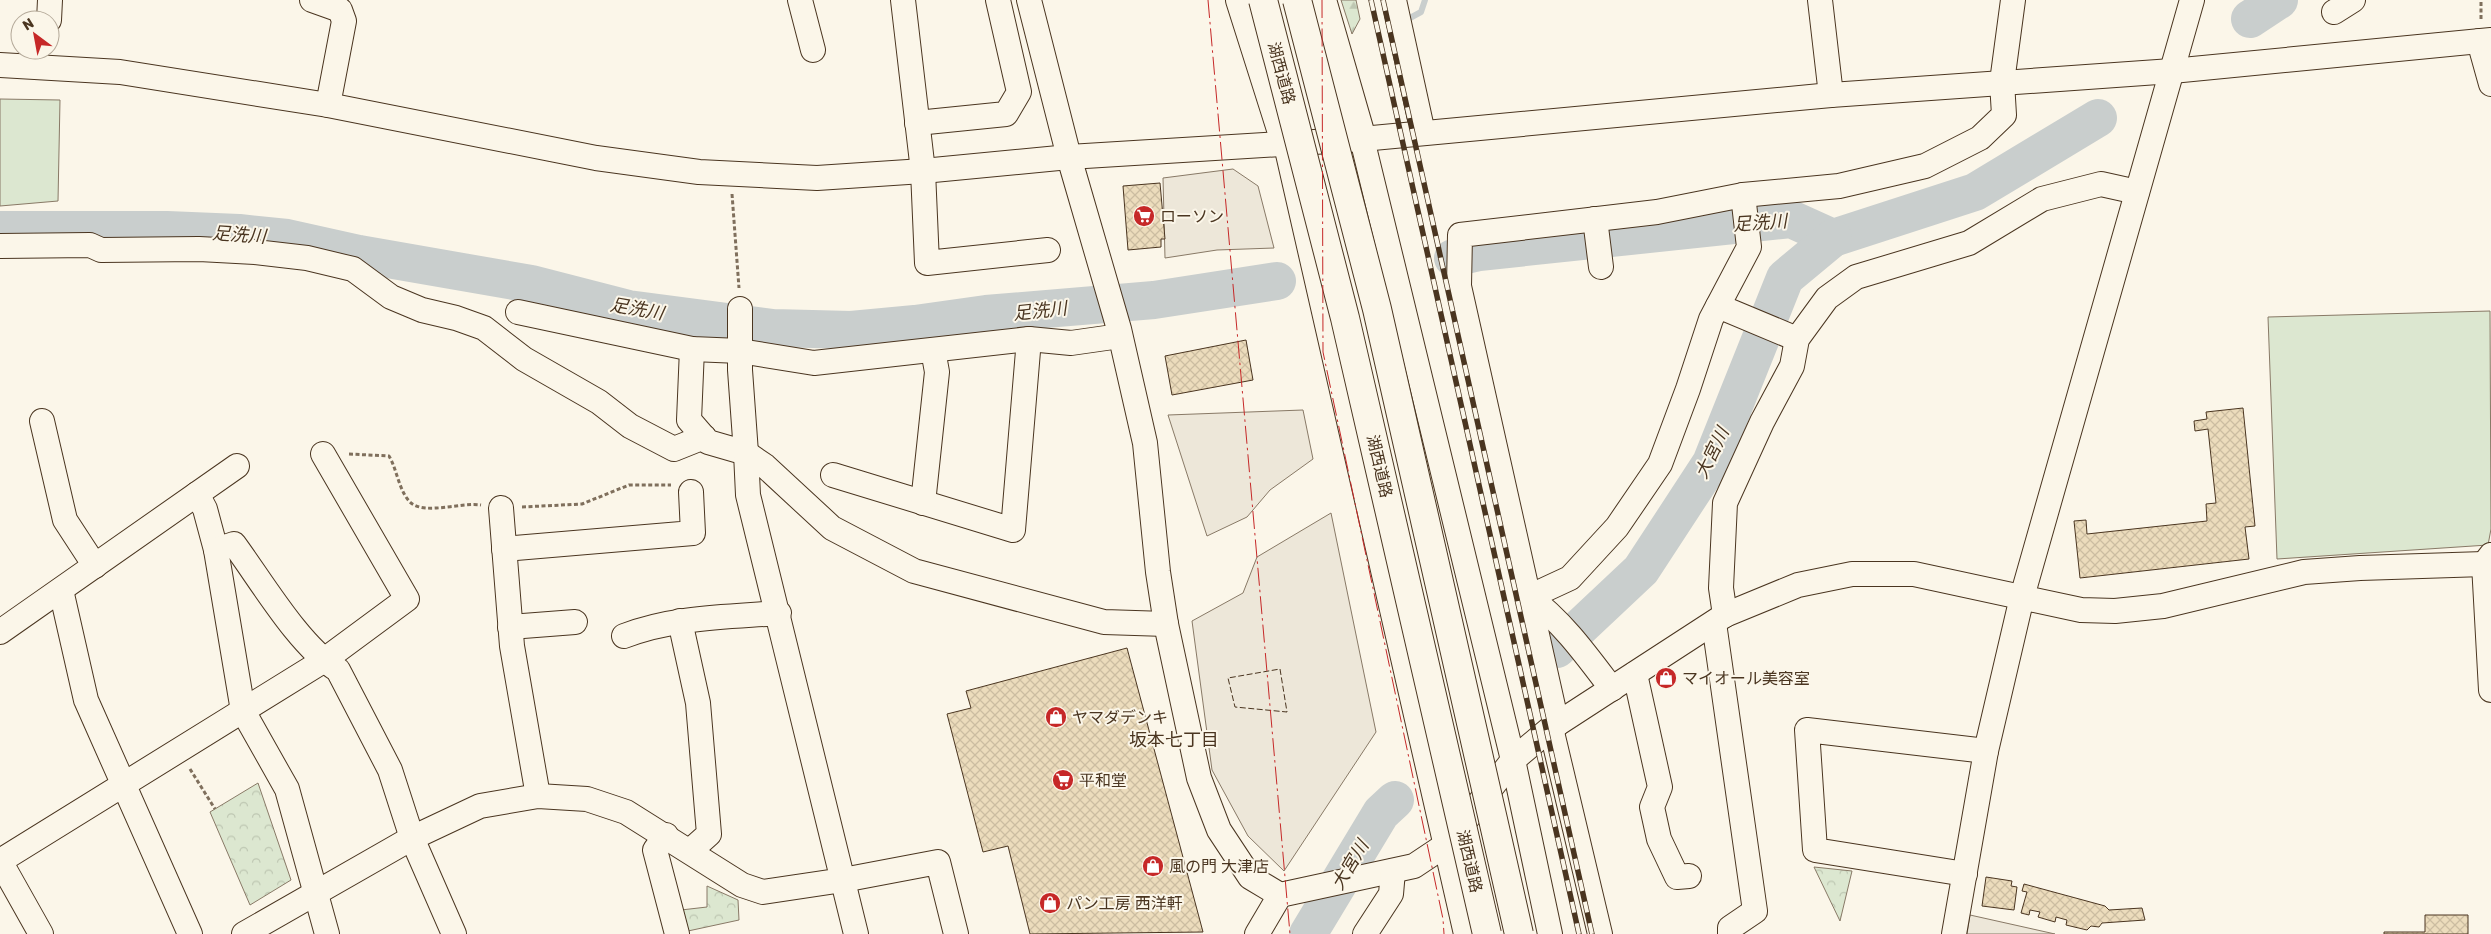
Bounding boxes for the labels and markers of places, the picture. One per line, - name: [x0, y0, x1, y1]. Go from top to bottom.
- supermarket icon: ローソン: [1132, 204, 1156, 228]
- place label: ローソン: [1160, 207, 1224, 226]
- shop icon: マイオール美容室: [1654, 666, 1678, 690]
- place label: マイオール美容室: [1682, 669, 1810, 688]
- shop icon: ヤマダデンキ: [1044, 705, 1068, 729]
- place label: ヤマダデンキ: [1072, 708, 1168, 727]
- supermarket icon: 平和堂: [1051, 768, 1075, 792]
- place label: 平和堂: [1079, 771, 1127, 790]
- shop icon: 風の門 大津店: [1141, 854, 1165, 878]
- place label: 風の門 大津店: [1169, 857, 1269, 876]
- shop icon: パン工房 西洋軒: [1038, 891, 1062, 915]
- place label: パン工房 西洋軒: [1066, 894, 1183, 913]

